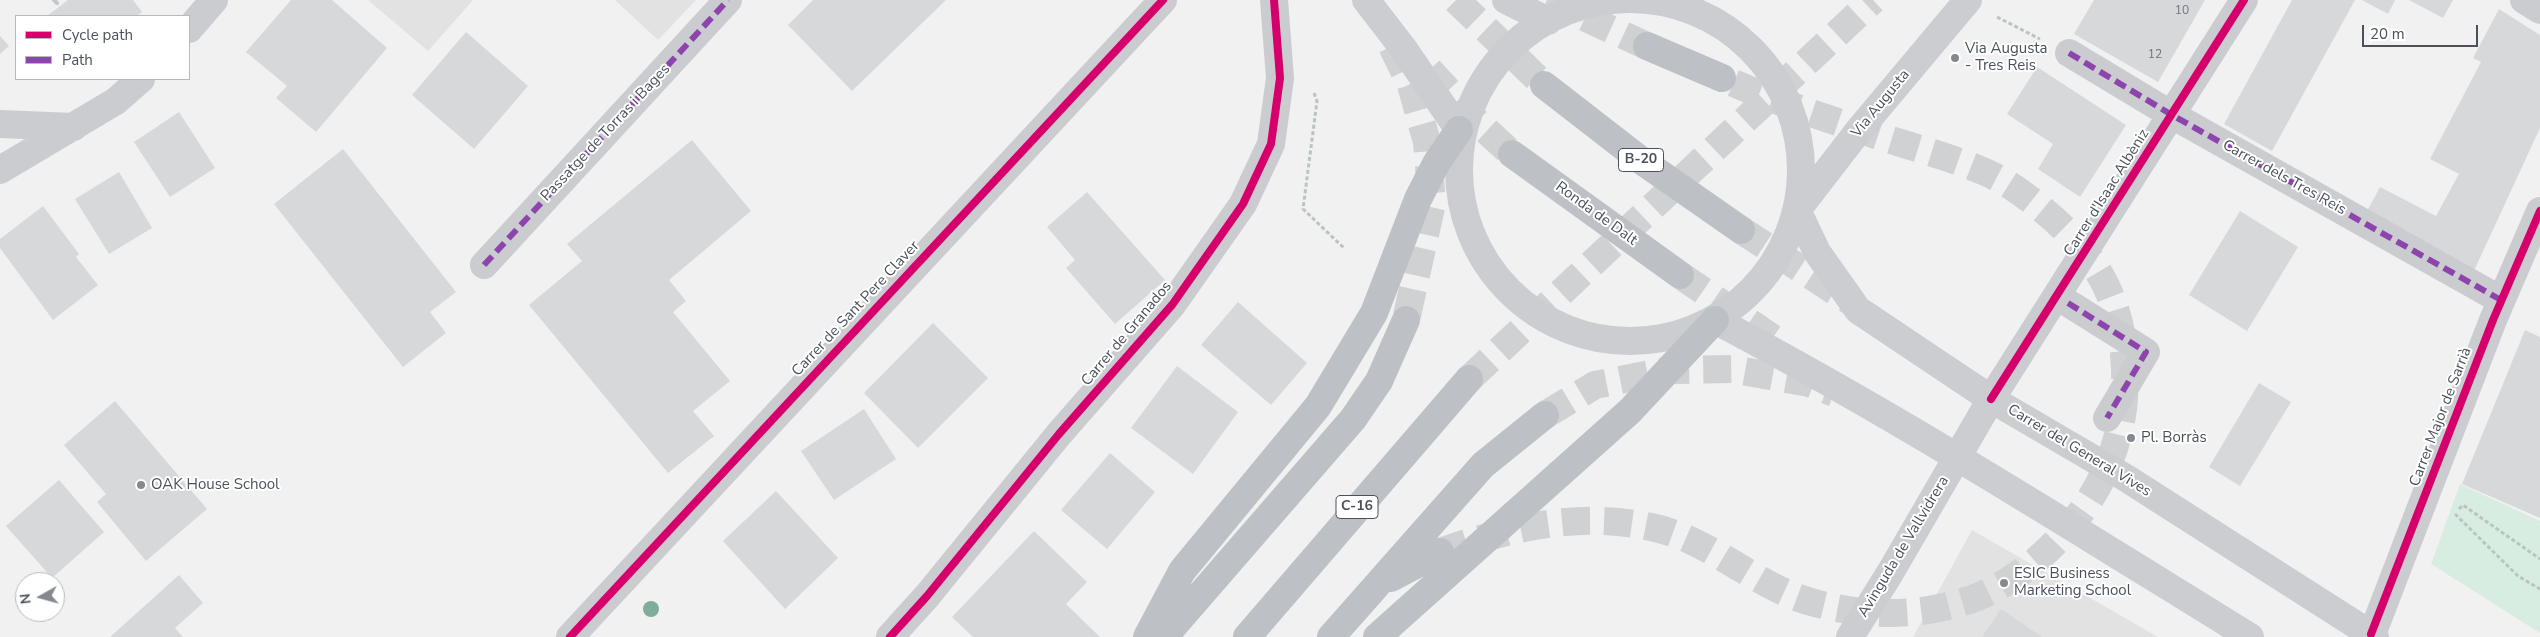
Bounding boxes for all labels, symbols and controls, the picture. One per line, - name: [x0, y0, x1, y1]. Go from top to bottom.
- house number: 10: [2175, 4, 2189, 18]
- legend: [15, 15, 190, 80]
- scale bar: [2365, 15, 2481, 47]
- text: 20 m: [2370, 24, 2405, 44]
- text: Cycle path: [62, 25, 133, 45]
- place label: Via Augusta - Tres Reis: [1965, 40, 2048, 75]
- house number: 12: [2148, 48, 2162, 62]
- text: Path: [62, 50, 93, 70]
- marker: Via Augusta - Tres Reis: [1949, 52, 1961, 64]
- street label: Passatge de Torras i Bages: [538, 61, 674, 205]
- street label: Via Augusta: [1848, 66, 1914, 142]
- street label: Carrer d'Isaac Albèniz: [2061, 126, 2153, 260]
- street label: Carrer dels Tres Reis: [2219, 137, 2349, 219]
- road number: B-20: [1618, 148, 1664, 172]
- street label: Ronda de Dalt: [1552, 178, 1640, 250]
- street label: Carrer de Sant Pere Claver: [788, 238, 924, 380]
- street label: Carrer de Granados: [1078, 278, 1176, 390]
- street label: Carrer Major de Sarrià: [2406, 345, 2476, 489]
- street label: Carrer del General Vives: [2004, 401, 2154, 501]
- place label: Pl. Borràs: [2141, 429, 2207, 447]
- marker: Pl. Borràs: [2125, 432, 2137, 444]
- street label: Avinguda de Vallvidrera: [1855, 473, 1953, 621]
- place label: OAK House School: [151, 476, 280, 494]
- marker: OAK House School: [135, 479, 147, 491]
- road number: C-16: [1336, 496, 1378, 518]
- place label: ESIC Business Marketing School: [2014, 565, 2131, 600]
- north arrow: [15, 572, 65, 622]
- marker: ESIC Business Marketing School: [1998, 577, 2010, 589]
- text: N: [16, 592, 36, 605]

